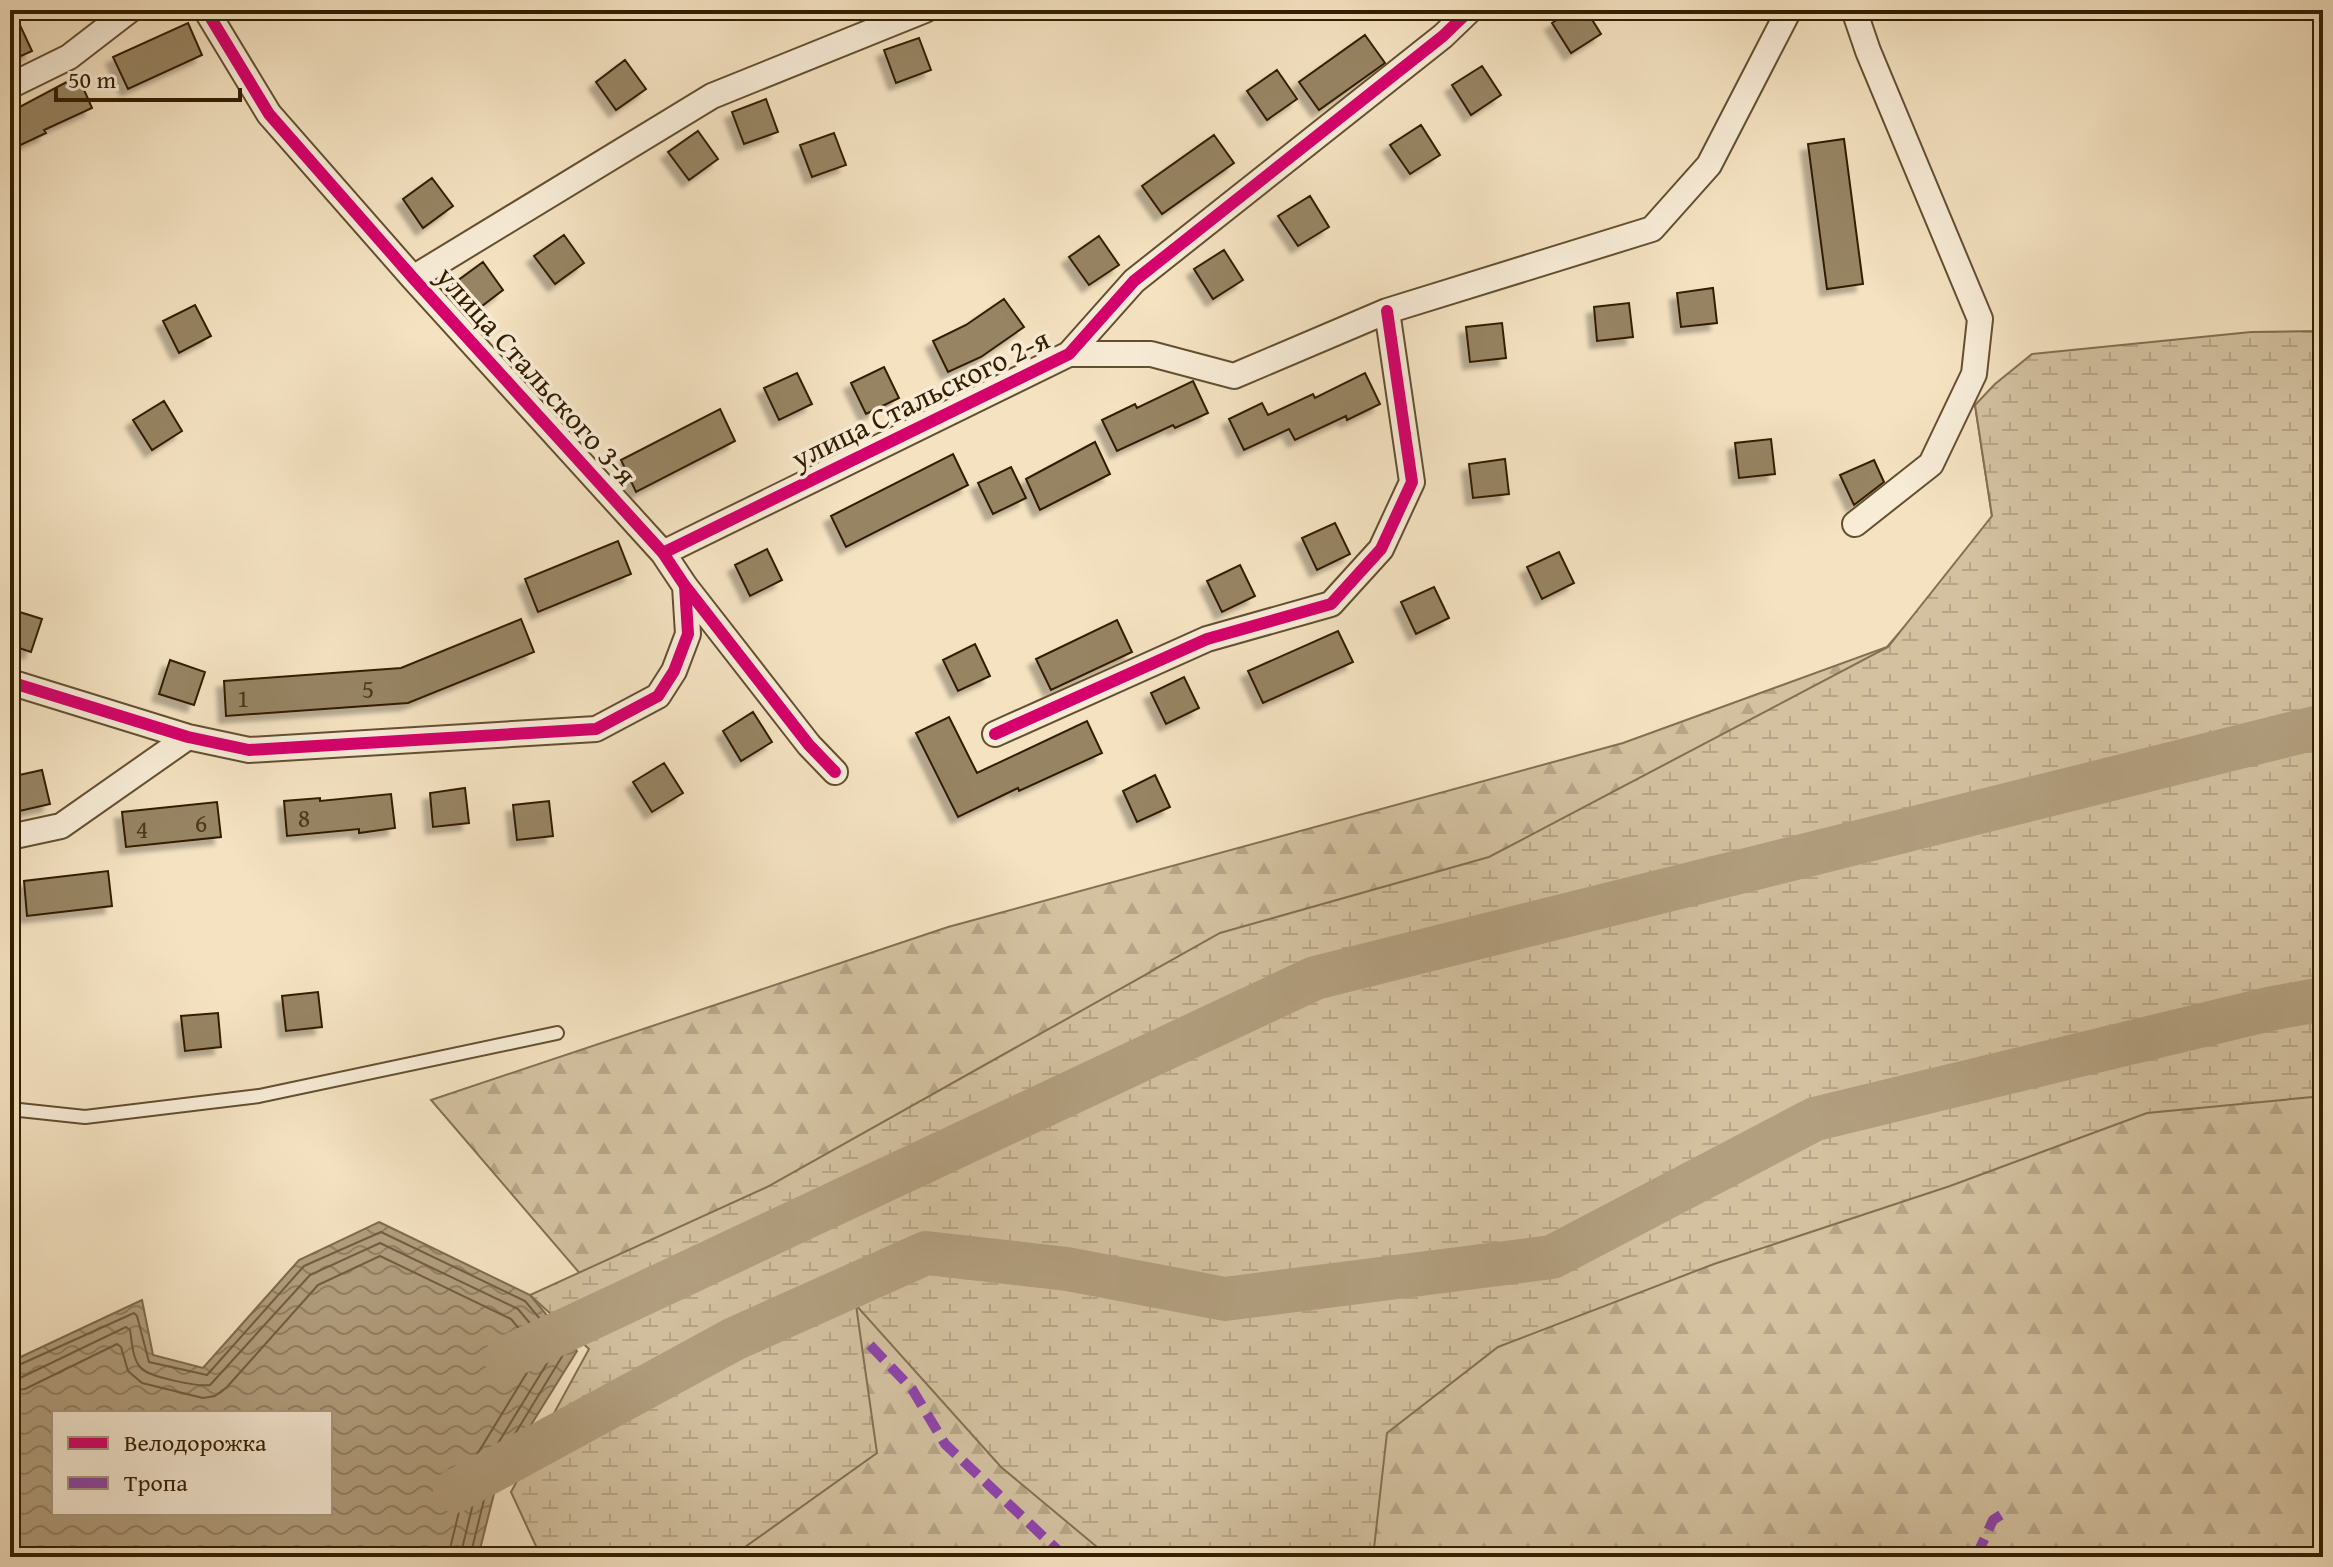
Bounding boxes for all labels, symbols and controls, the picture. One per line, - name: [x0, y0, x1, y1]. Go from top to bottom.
- scale bar: [56, 52, 240, 102]
- text: 50 m: [68, 62, 116, 97]
- street label: улица Стальского 3-я: [426, 255, 648, 495]
- street label: улица Стальского 2-я: [783, 316, 1056, 480]
- house number: 5: [362, 669, 374, 708]
- house number: 1: [237, 678, 249, 717]
- house number: 8: [298, 798, 310, 837]
- house number: 6: [195, 803, 207, 842]
- house number: 4: [136, 809, 148, 848]
- legend: [52, 1411, 332, 1515]
- text: Велодорожка: [124, 1425, 267, 1460]
- text: Тропа: [124, 1465, 188, 1500]

